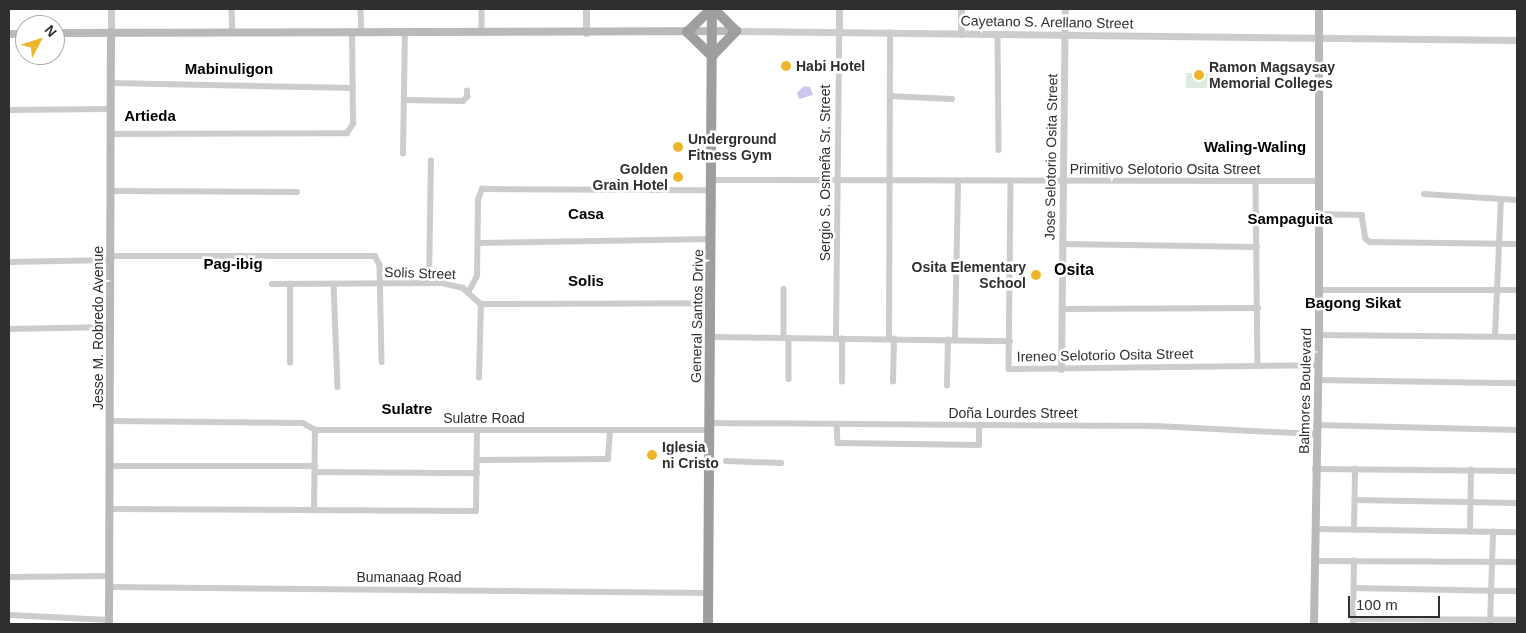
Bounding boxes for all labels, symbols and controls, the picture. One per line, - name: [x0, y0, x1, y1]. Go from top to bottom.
- street label: Cayetano S. Arellano Street: [960, 12, 1134, 32]
- north arrow: [15, 15, 65, 65]
- text: N: [41, 22, 60, 40]
- place label: Habi Hotel: [796, 58, 865, 74]
- place label: Ramon Magsaysay Memorial Colleges: [1209, 59, 1335, 92]
- district label: Mabinuligon: [185, 60, 273, 78]
- marker: Habi Hotel: [780, 60, 792, 72]
- marker: Ramon Magsaysay Memorial Colleges: [1193, 69, 1205, 81]
- street label: Jose Selotorio Osita Street: [1041, 74, 1061, 240]
- street label: Sergio S. Osmeña Sr. Street: [817, 85, 833, 261]
- district label: Artieda: [124, 107, 176, 125]
- place label: Underground Fitness Gym: [688, 131, 777, 164]
- district label: Waling-Waling: [1204, 138, 1306, 156]
- marker: Underground Fitness Gym: [672, 141, 684, 153]
- place label: Golden Grain Hotel: [593, 161, 668, 193]
- street label: Primitivo Selotorio Osita Street: [1070, 161, 1260, 177]
- marker: Golden Grain Hotel: [672, 171, 684, 183]
- district label: Casa: [568, 205, 604, 223]
- district label: Sampaguita: [1247, 210, 1333, 228]
- street label: Jesse M. Robredo Avenue: [90, 246, 106, 410]
- street label: General Santos Drive: [687, 249, 707, 383]
- district label: Pag-ibig: [203, 255, 263, 273]
- place label: Osita Elementary School: [912, 259, 1026, 292]
- district label: Osita: [1054, 260, 1094, 280]
- street label: Solis Street: [384, 263, 456, 283]
- marker: Osita Elementary School: [1030, 269, 1042, 281]
- district label: Solis: [568, 272, 604, 290]
- district label: Bagong Sikat: [1305, 294, 1401, 312]
- street label: Balmores Boulevard: [1296, 328, 1314, 454]
- street label: Ireneo Selotorio Osita Street: [1017, 345, 1193, 365]
- district label: Sulatre: [382, 400, 432, 418]
- street label: Doña Lourdes Street: [948, 405, 1078, 421]
- street label: Sulatre Road: [443, 410, 525, 426]
- place label: Iglesia ni Cristo: [662, 439, 719, 472]
- marker: Iglesia ni Cristo: [646, 449, 658, 461]
- street label: Bumanaag Road: [356, 569, 462, 585]
- scale bar: [1351, 586, 1444, 618]
- text: 100 m: [1356, 596, 1398, 613]

